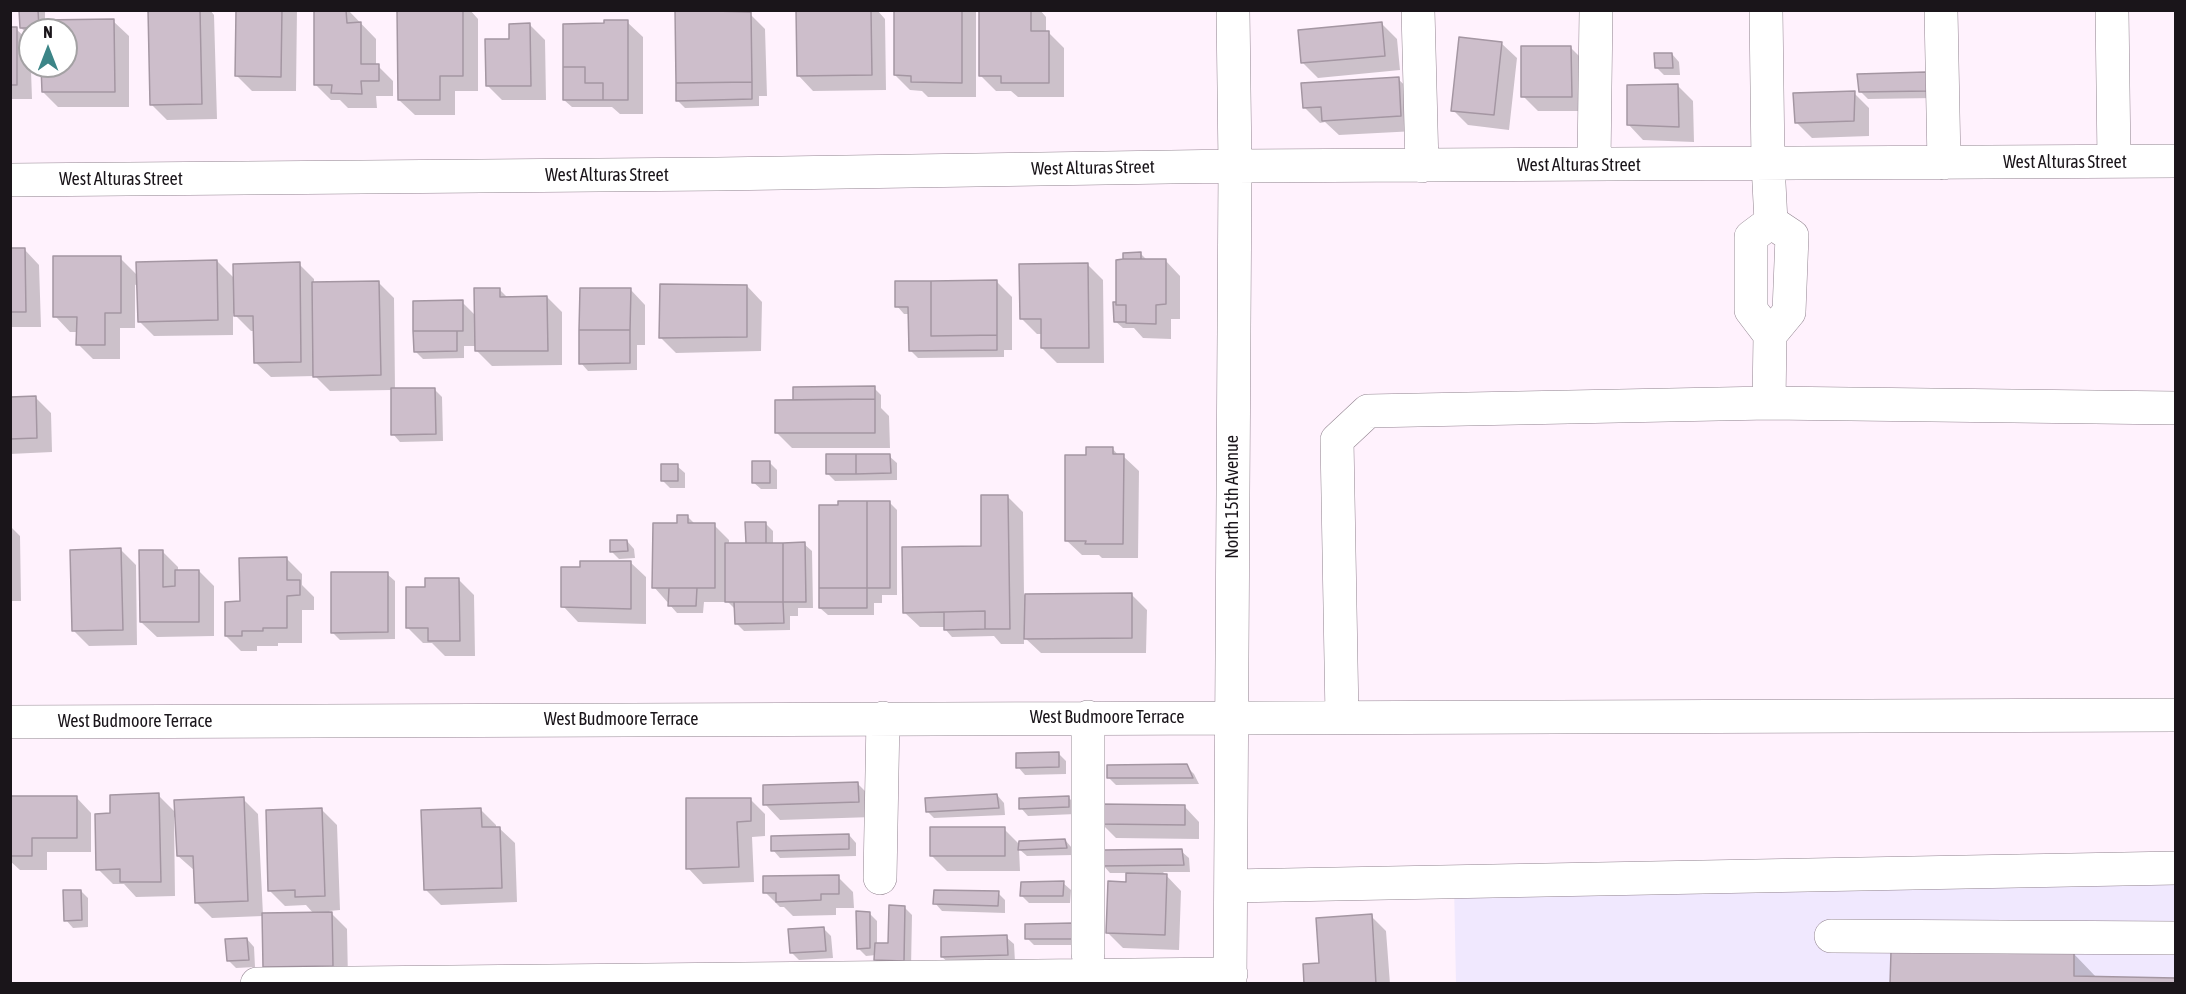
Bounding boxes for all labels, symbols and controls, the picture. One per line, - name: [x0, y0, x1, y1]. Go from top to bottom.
- north arrow: [18, 18, 78, 78]
- text: N: [43, 23, 53, 41]
- street label: West Alturas Street: [2003, 151, 2127, 173]
- street label: West Alturas Street: [1517, 154, 1641, 176]
- street label: West Alturas Street: [1031, 156, 1155, 180]
- street label: West Alturas Street: [545, 164, 669, 186]
- street label: West Alturas Street: [59, 168, 183, 190]
- street label: North 15th Avenue: [1221, 435, 1243, 559]
- street label: West Budmoore Terrace: [1030, 706, 1184, 728]
- street label: West Budmoore Terrace: [544, 708, 698, 730]
- street label: West Budmoore Terrace: [58, 710, 212, 732]

